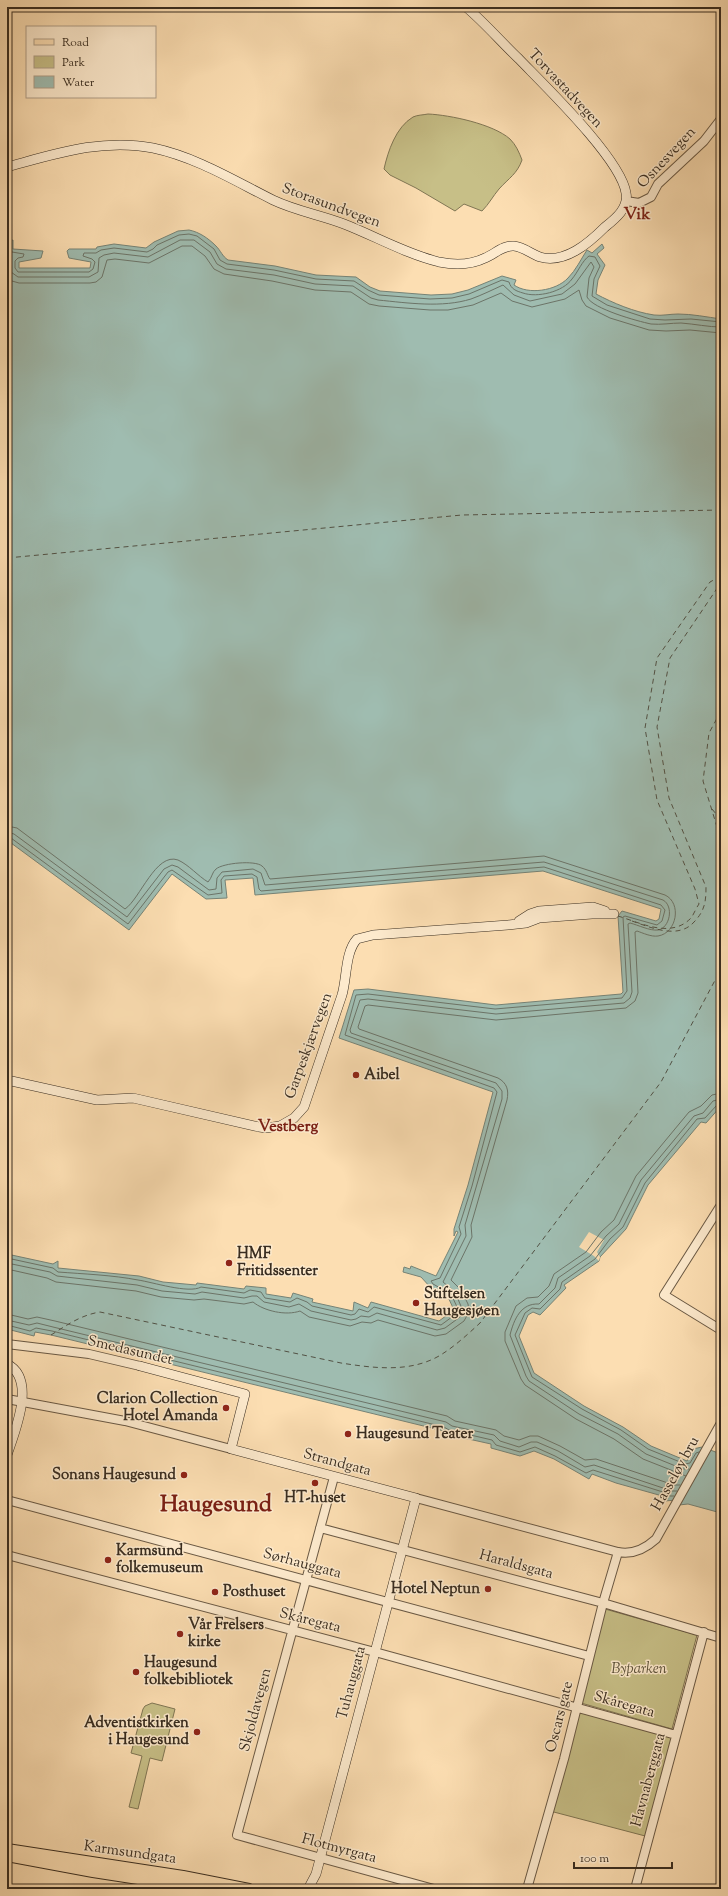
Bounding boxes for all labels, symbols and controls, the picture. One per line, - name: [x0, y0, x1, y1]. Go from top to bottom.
- legend: [26, 26, 156, 98]
- text: Road: [62, 34, 89, 52]
- street label: Torvastadvegen: [523, 45, 607, 133]
- text: Park: [62, 54, 85, 72]
- text: Water: [62, 74, 95, 92]
- street label: Osnesvegen: [633, 122, 701, 194]
- street label: Storasundvegen: [279, 178, 384, 234]
- district label: Vik: [624, 203, 651, 227]
- street label: Garpeskjærvegen: [280, 990, 338, 1102]
- place label: Aibel: [364, 1065, 400, 1086]
- marker: Aibel: [351, 1070, 361, 1080]
- district label: Vestberg: [258, 1116, 318, 1139]
- place label: HMF Fritidssenter: [237, 1244, 318, 1282]
- marker: HMF Fritidssenter: [224, 1258, 234, 1268]
- place label: Stiftelsen Haugesjøen: [424, 1284, 500, 1322]
- marker: Stiftelsen Haugesjøen: [411, 1298, 421, 1308]
- street label: Smedasundet: [85, 1331, 175, 1371]
- place label: Clarion Collection Hotel Amanda: [97, 1389, 218, 1427]
- marker: Clarion Collection Hotel Amanda: [221, 1403, 231, 1413]
- place label: Haugesund Teater: [356, 1424, 473, 1445]
- marker: Haugesund Teater: [343, 1429, 353, 1439]
- street label: Hasseløy bru: [647, 1433, 705, 1515]
- street label: Strandgata: [301, 1444, 374, 1482]
- place label: Sonans Haugesund: [52, 1465, 177, 1486]
- marker: Sonans Haugesund: [179, 1470, 189, 1480]
- marker: HT-huset: [310, 1478, 320, 1488]
- place label: HT-huset: [284, 1488, 347, 1509]
- district label: Haugesund: [160, 1489, 272, 1522]
- place label: Karmsund folkemuseum: [116, 1541, 204, 1579]
- street label: Sørhauggata: [261, 1543, 344, 1585]
- street label: Haraldsgata: [477, 1545, 555, 1585]
- marker: Karmsund folkemuseum: [103, 1555, 113, 1565]
- place label: Hotel Neptun: [391, 1579, 480, 1600]
- place label: Posthuset: [223, 1582, 286, 1603]
- marker: Hotel Neptun: [483, 1584, 493, 1594]
- marker: Posthuset: [210, 1587, 220, 1597]
- street label: Skåregata: [277, 1603, 343, 1639]
- place label: Vår Frelsers kirke: [187, 1615, 264, 1653]
- marker: Vår Frelsers kirke: [175, 1629, 185, 1639]
- street label: Tuhauggata: [332, 1644, 372, 1722]
- place label: Haugesund folkebibliotek: [144, 1653, 234, 1691]
- park label: Byparken: [611, 1659, 667, 1680]
- street label: Skjoldavegen: [235, 1666, 277, 1754]
- marker: Haugesund folkebibliotek: [131, 1667, 141, 1677]
- street label: Oscars gate: [541, 1679, 579, 1755]
- street label: Skåregata: [591, 1686, 657, 1724]
- place label: Adventistkirken i Haugesund: [84, 1713, 190, 1751]
- marker: Adventistkirken i Haugesund: [192, 1727, 202, 1737]
- street label: Havnaberggata: [626, 1731, 672, 1829]
- street label: Flotmyrgata: [299, 1829, 379, 1869]
- street label: Karmsundgata: [82, 1836, 178, 1870]
- scale bar: [574, 1844, 672, 1870]
- text: 100 m: [580, 1850, 609, 1868]

